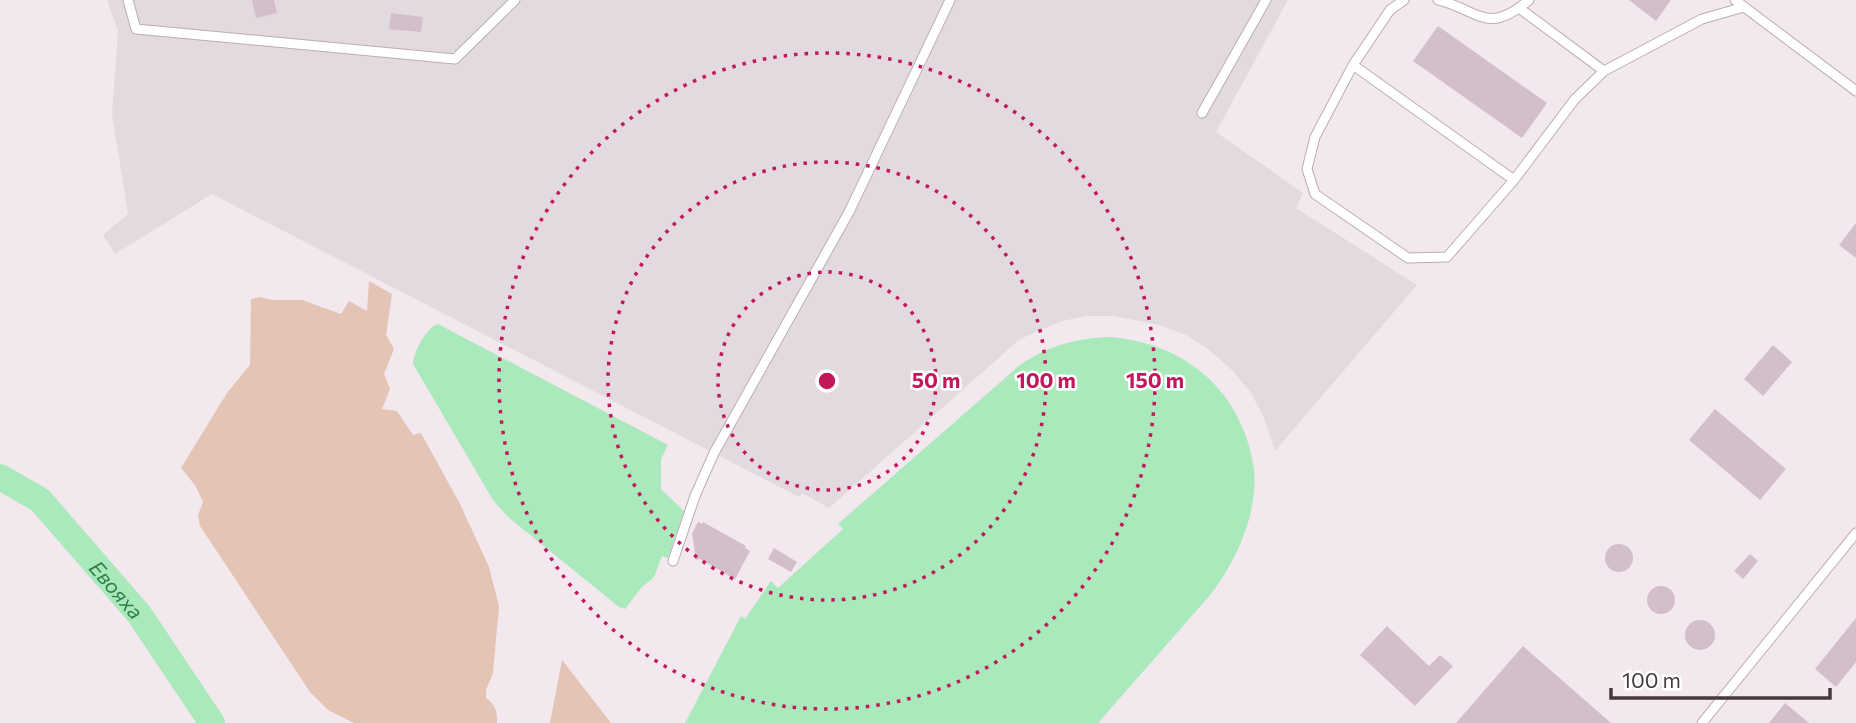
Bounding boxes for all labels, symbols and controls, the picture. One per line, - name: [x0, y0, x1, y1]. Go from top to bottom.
- text: 50 m: [912, 367, 960, 392]
- text: 100 m: [1016, 367, 1076, 392]
- text: 150 m: [1126, 367, 1184, 392]
- centre of rings: [815, 369, 839, 393]
- water label: Евояха: [85, 555, 149, 623]
- scale bar: [1611, 656, 1830, 700]
- text: 100 m: [1622, 667, 1681, 692]

